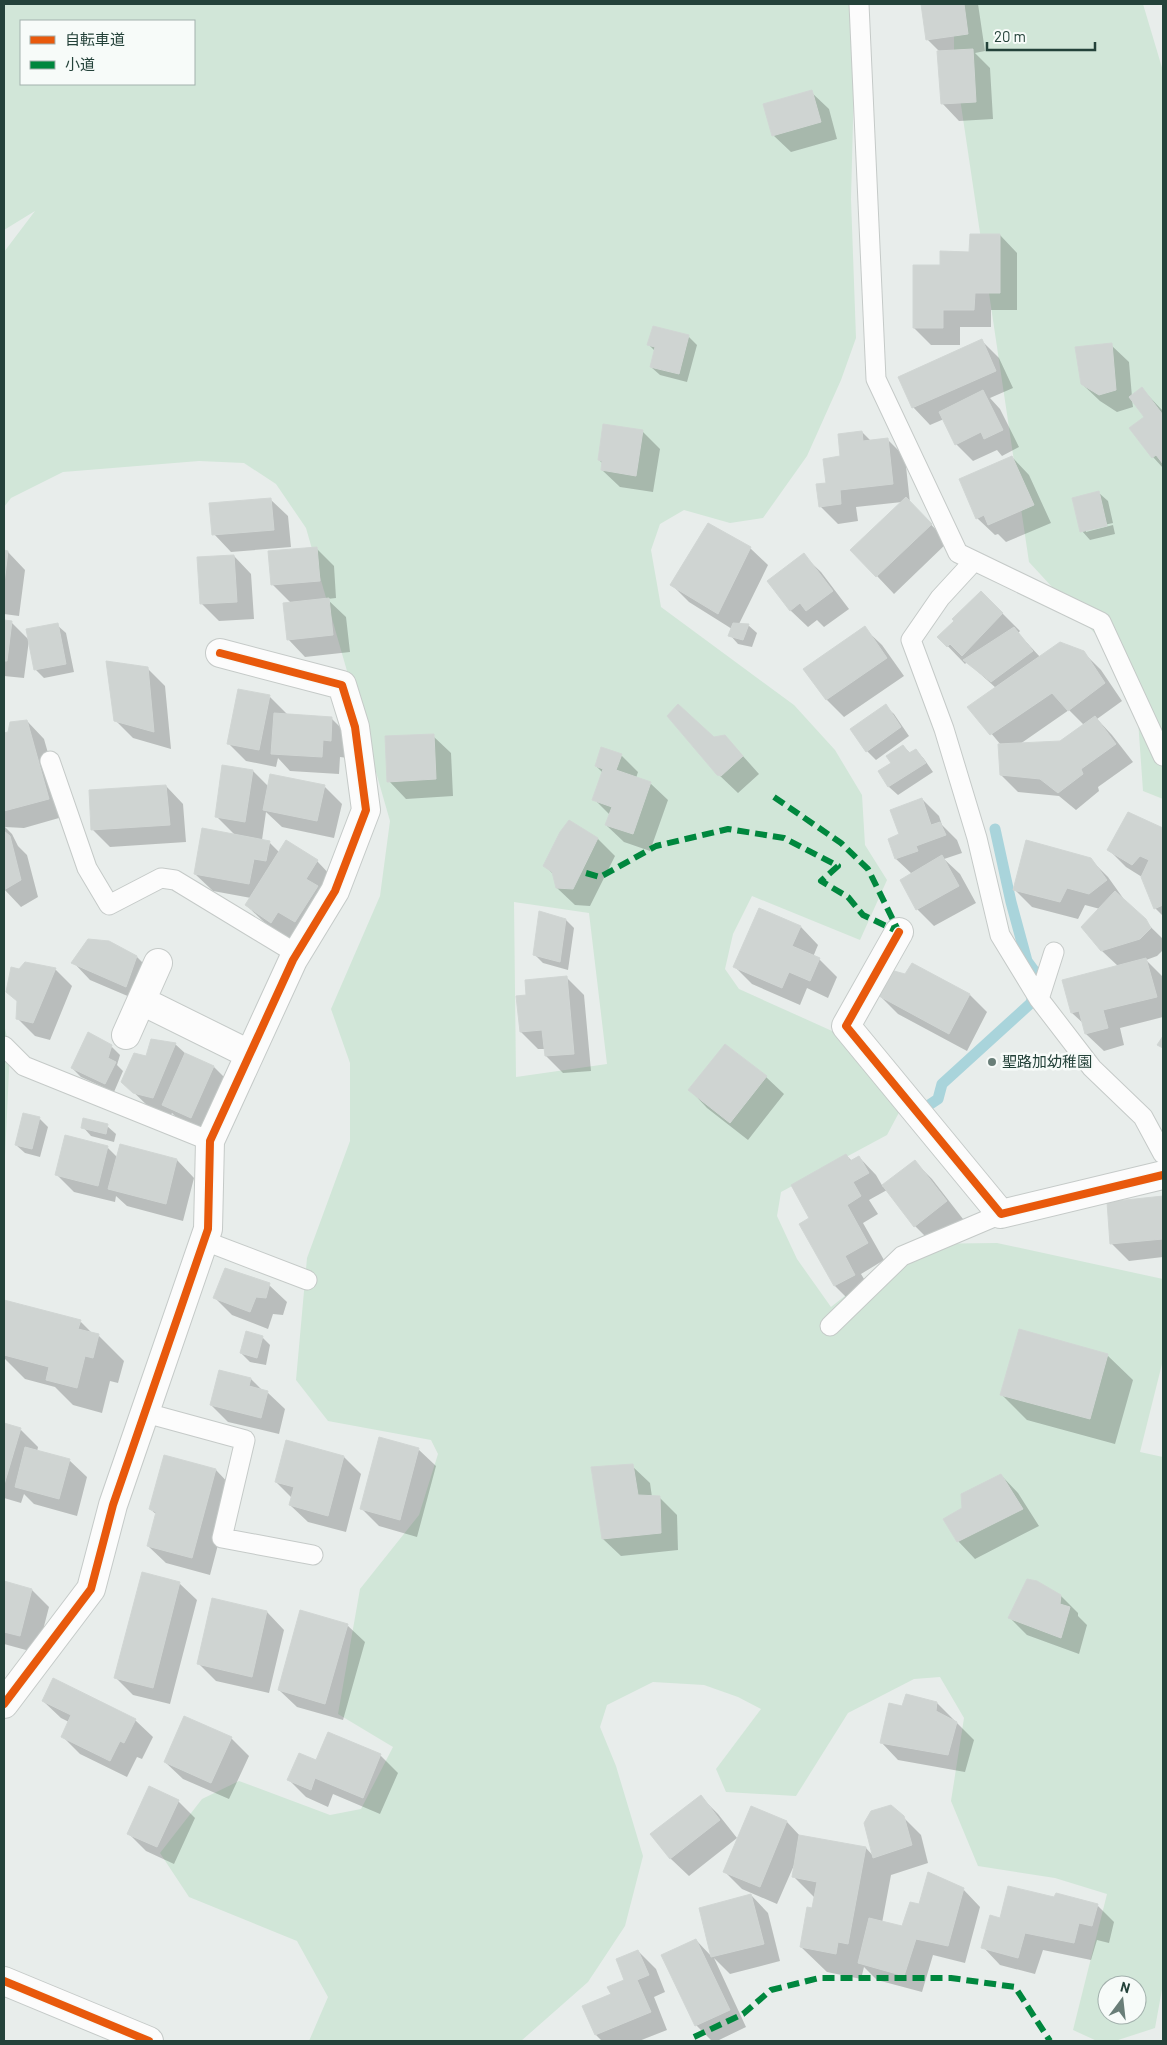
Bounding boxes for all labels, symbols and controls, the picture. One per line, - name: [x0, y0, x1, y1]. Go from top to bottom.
- legend: [20, 20, 195, 85]
- scale bar: [987, 20, 1094, 52]
- text: 20 m: [994, 27, 1026, 45]
- text: 自転車道: [65, 30, 125, 48]
- text: 小道: [65, 55, 95, 73]
- place label: 聖路加幼稚園: [1002, 1052, 1092, 1070]
- marker: 聖路加幼稚園: [986, 1056, 998, 1068]
- north arrow: [1097, 1975, 1147, 2025]
- text: N: [1119, 1978, 1132, 1996]

